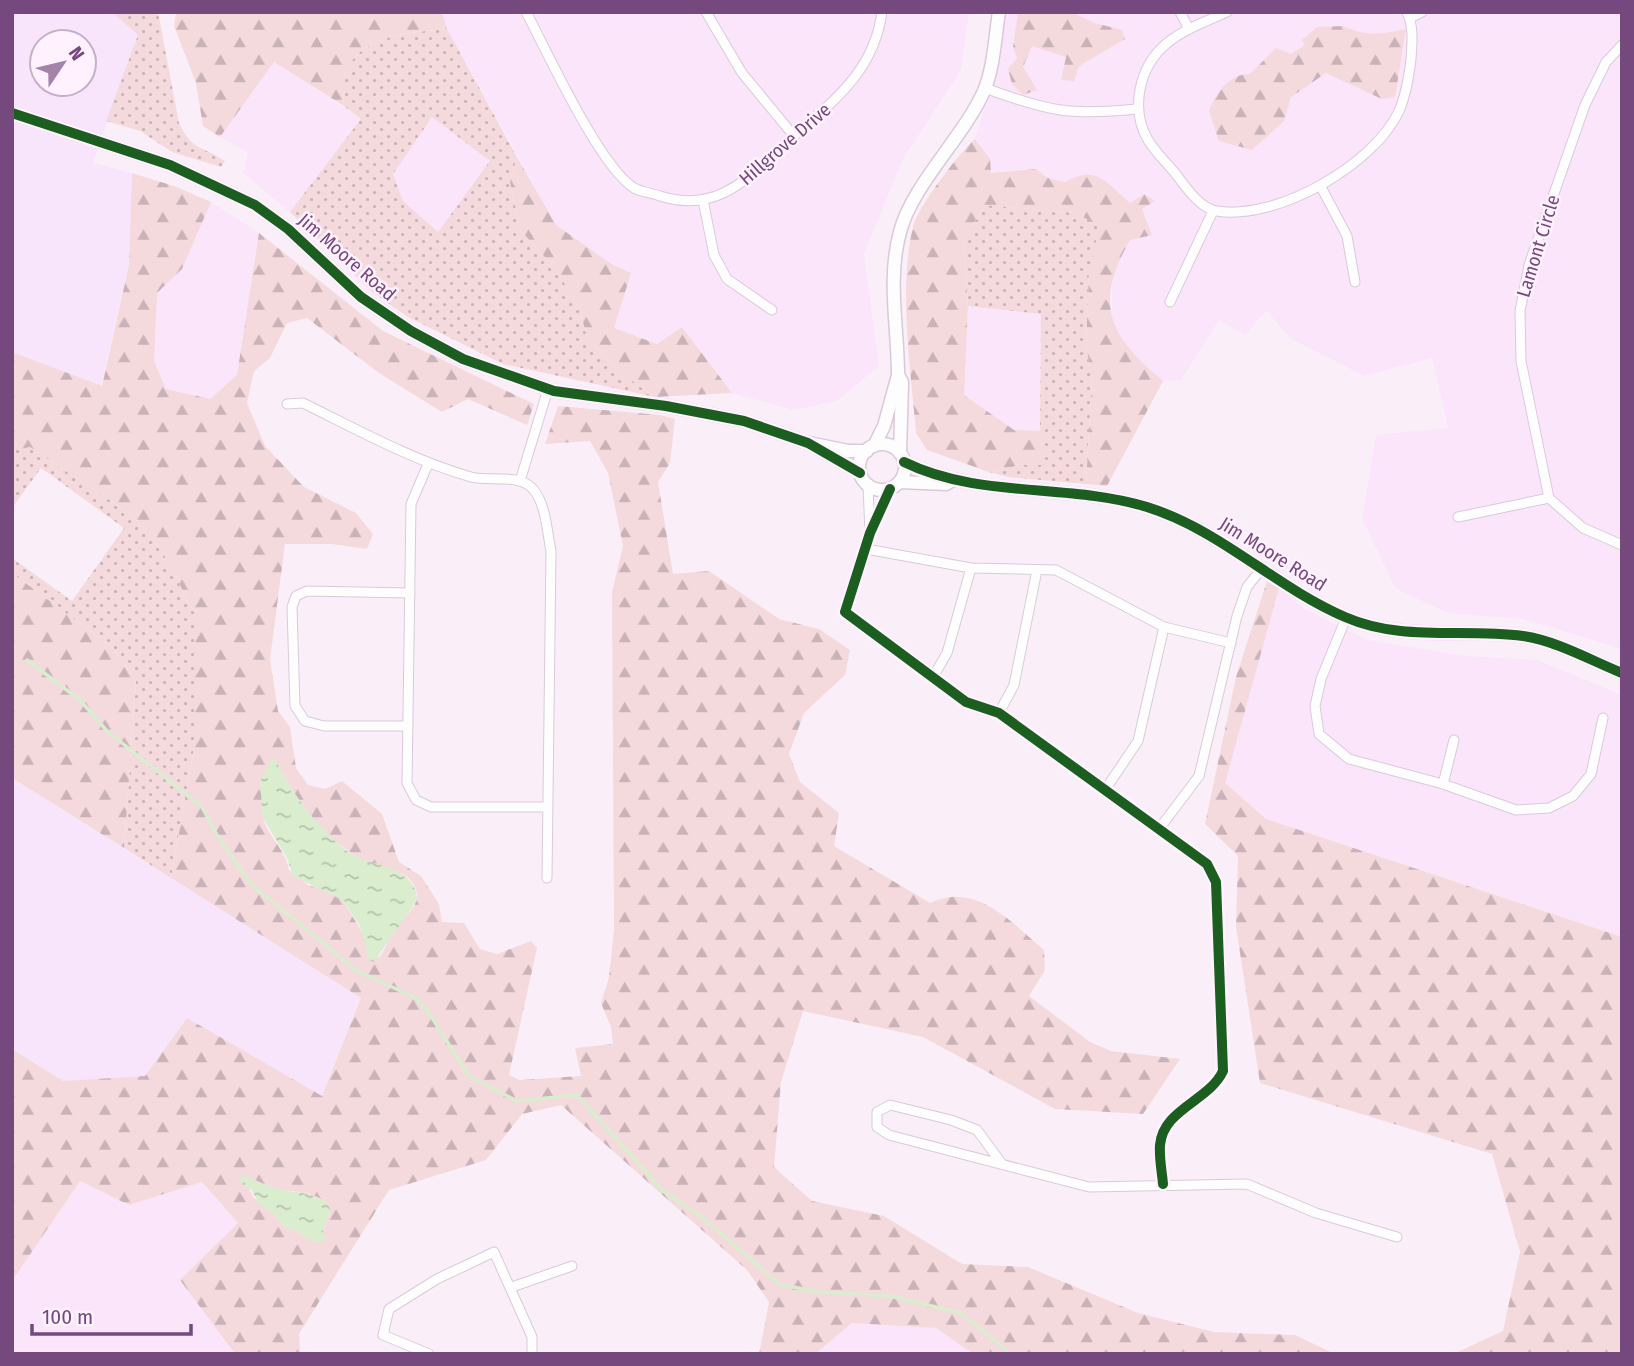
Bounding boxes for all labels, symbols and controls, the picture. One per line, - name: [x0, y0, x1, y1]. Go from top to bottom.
- north arrow: [28, 28, 98, 98]
- text: N: [64, 42, 89, 65]
- street label: Hillgrove Drive: [735, 98, 835, 190]
- street label: Lamont Circle: [1512, 192, 1564, 300]
- street label: Jim Moore Road: [293, 208, 401, 306]
- street label: Jim Moore Road: [1215, 512, 1331, 596]
- scale bar: [32, 1292, 191, 1336]
- text: 100 m: [42, 1304, 93, 1330]

